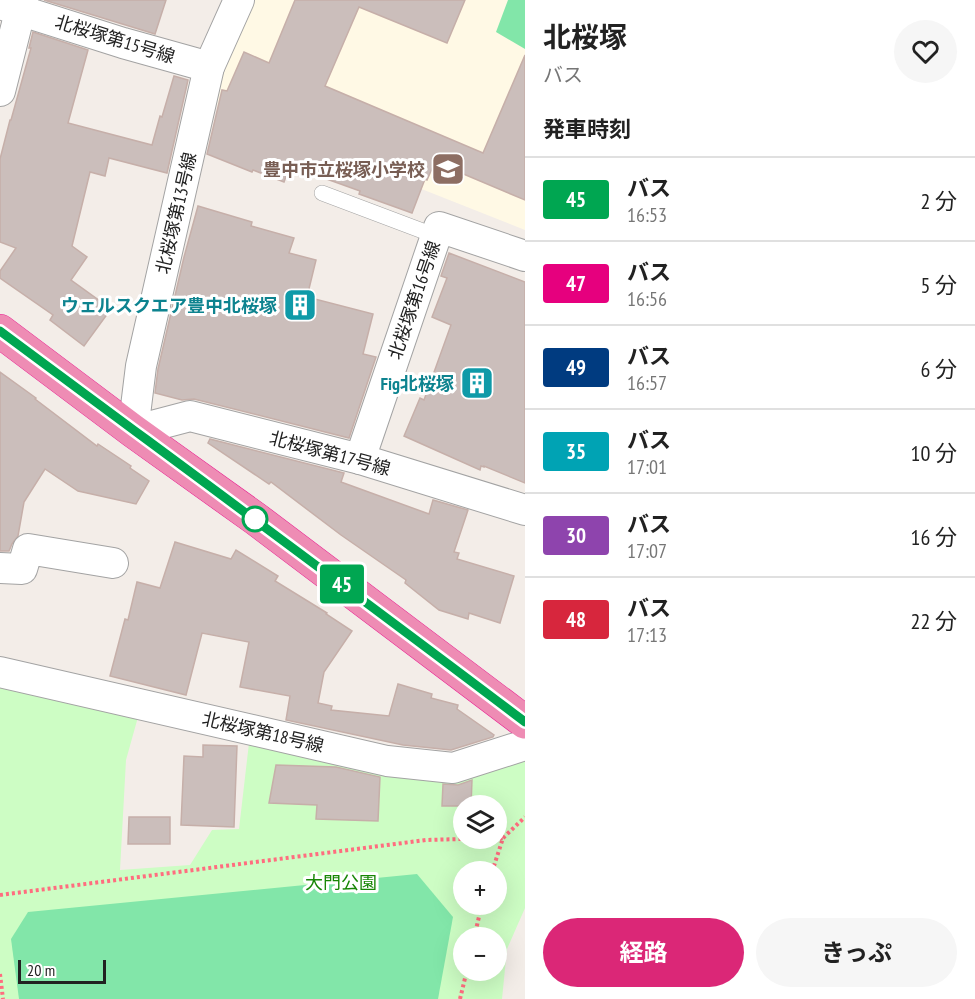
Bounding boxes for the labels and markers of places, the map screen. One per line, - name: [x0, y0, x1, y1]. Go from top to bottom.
- school or university icon: 豊中市立桜塚小学校: [430, 151, 466, 187]
- place label: 豊中市立桜塚小学校: [263, 158, 425, 181]
- building icon: ウェルスクエア豊中北桜塚: [282, 287, 318, 323]
- place label: ウェルスクエア豊中北桜塚: [61, 294, 277, 317]
- building icon: Fig北桜塚: [459, 365, 495, 401]
- place label: Fig北桜塚: [380, 372, 454, 395]
- unlabelled marker: [242, 506, 268, 532]

